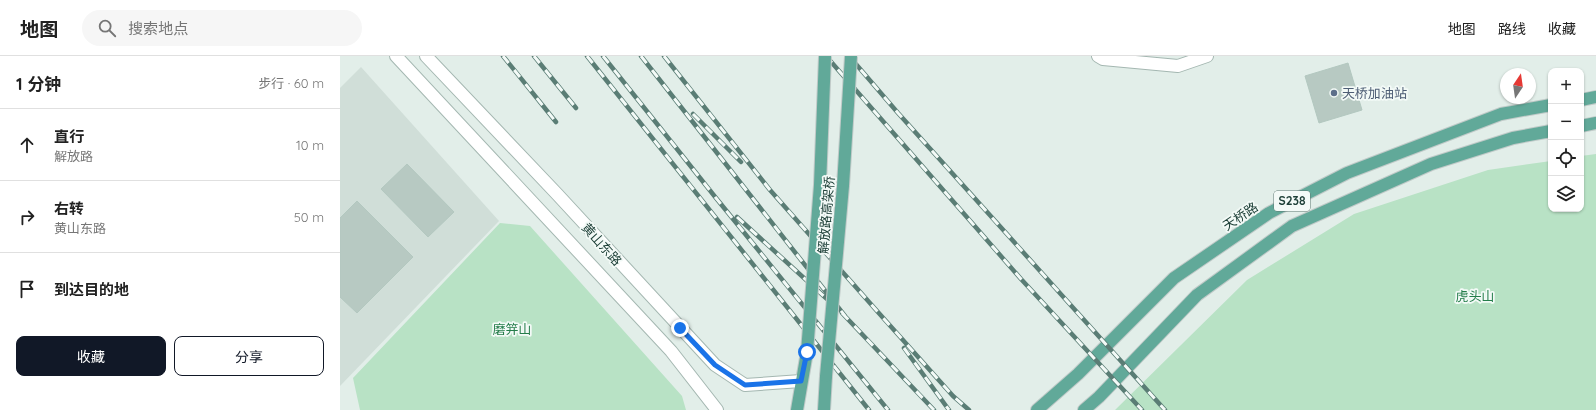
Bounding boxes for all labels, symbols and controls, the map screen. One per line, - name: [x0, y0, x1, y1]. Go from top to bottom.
- search box: [82, 10, 362, 46]
- text: 地图: [20, 17, 58, 41]
- icon: search: [96, 17, 118, 39]
- text: 搜索地点: [128, 19, 188, 38]
- text: 地图: [1448, 20, 1476, 38]
- text: 路线: [1498, 20, 1526, 38]
- text: 收藏: [1548, 20, 1576, 38]
- north arrow: [1500, 68, 1536, 104]
- map controls: [1548, 68, 1584, 212]
- button: +: [1548, 68, 1584, 104]
- text: 1 分钟: [16, 73, 61, 94]
- text: 步行 · 60 m: [258, 75, 324, 91]
- place label: 天桥加油站: [1342, 85, 1407, 101]
- marker: 天桥加油站: [1329, 88, 1339, 98]
- button: −: [1548, 104, 1584, 140]
- text: 直行: [54, 127, 84, 146]
- icon: ahead: [16, 134, 38, 156]
- text: 10 m: [296, 137, 324, 153]
- button: locate: [1548, 140, 1584, 176]
- text: 解放路: [54, 148, 93, 164]
- street label: 解放路高架桥: [815, 175, 837, 255]
- button: layers: [1548, 176, 1584, 212]
- road number: S238: [1274, 191, 1310, 211]
- street label: 天桥路: [1219, 198, 1261, 234]
- text: 右转: [54, 199, 84, 218]
- icon: right: [16, 206, 38, 228]
- text: 50 m: [294, 209, 324, 225]
- street label: 黄山东路: [579, 219, 625, 269]
- text: 黄山东路: [54, 220, 106, 236]
- icon: arrive: [16, 278, 38, 300]
- text: 到达目的地: [54, 280, 129, 299]
- park label: 虎头山: [1455, 288, 1495, 304]
- route end: [671, 319, 689, 337]
- park label: 磨笄山: [492, 321, 532, 337]
- button: 收藏: [16, 336, 166, 376]
- button: 分享: [174, 336, 324, 376]
- route start: [798, 343, 816, 361]

